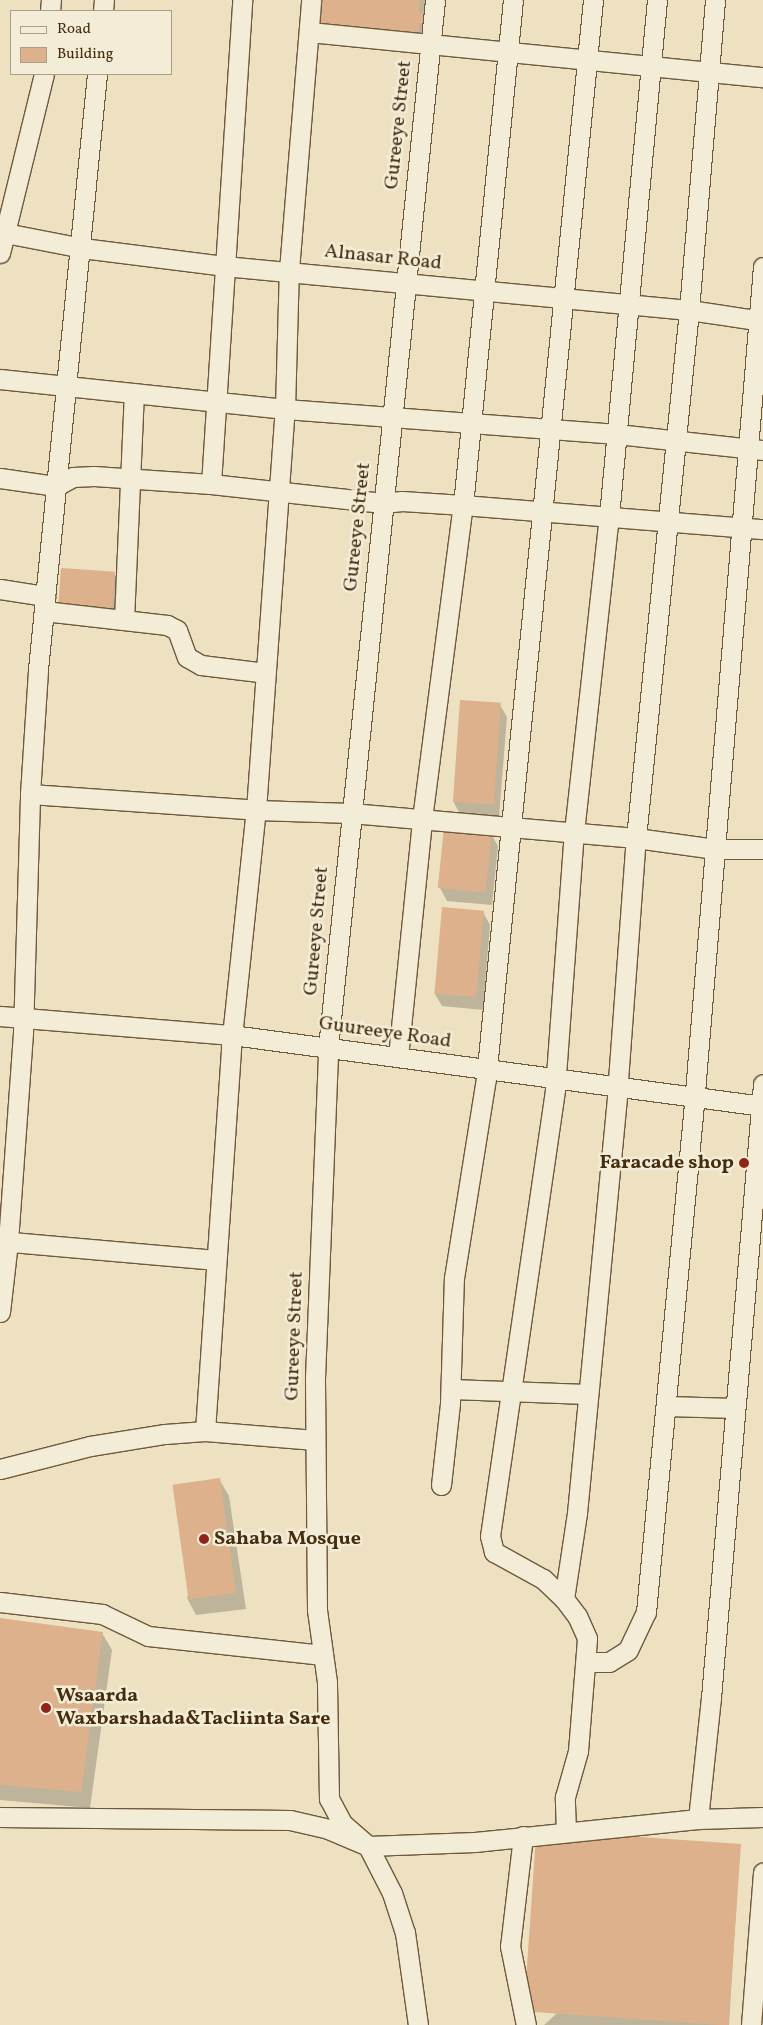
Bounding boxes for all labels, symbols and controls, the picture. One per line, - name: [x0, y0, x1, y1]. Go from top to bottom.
- legend: [10, 10, 172, 75]
- text: Road: [57, 19, 91, 40]
- text: Building: [57, 44, 113, 65]
- street label: Gureeye Street: [380, 59, 418, 191]
- street label: Alnasar Road: [323, 240, 443, 276]
- street label: Gureeye Street: [339, 461, 377, 593]
- street label: Gureeye Street: [299, 865, 335, 997]
- street label: Guureeye Road: [317, 1012, 453, 1054]
- place label: Faracade shop: [600, 1151, 734, 1175]
- marker: Faracade shop: [738, 1157, 750, 1169]
- street label: Gureeye Street: [281, 1271, 309, 1401]
- place label: Sahaba Mosque: [214, 1527, 361, 1551]
- marker: Sahaba Mosque: [198, 1533, 210, 1545]
- place label: Wsaarda Waxbarshada&Tacliinta Sare: [56, 1684, 331, 1731]
- marker: Wsaarda Waxbarshada&Tacliinta Sare: [40, 1702, 52, 1714]

